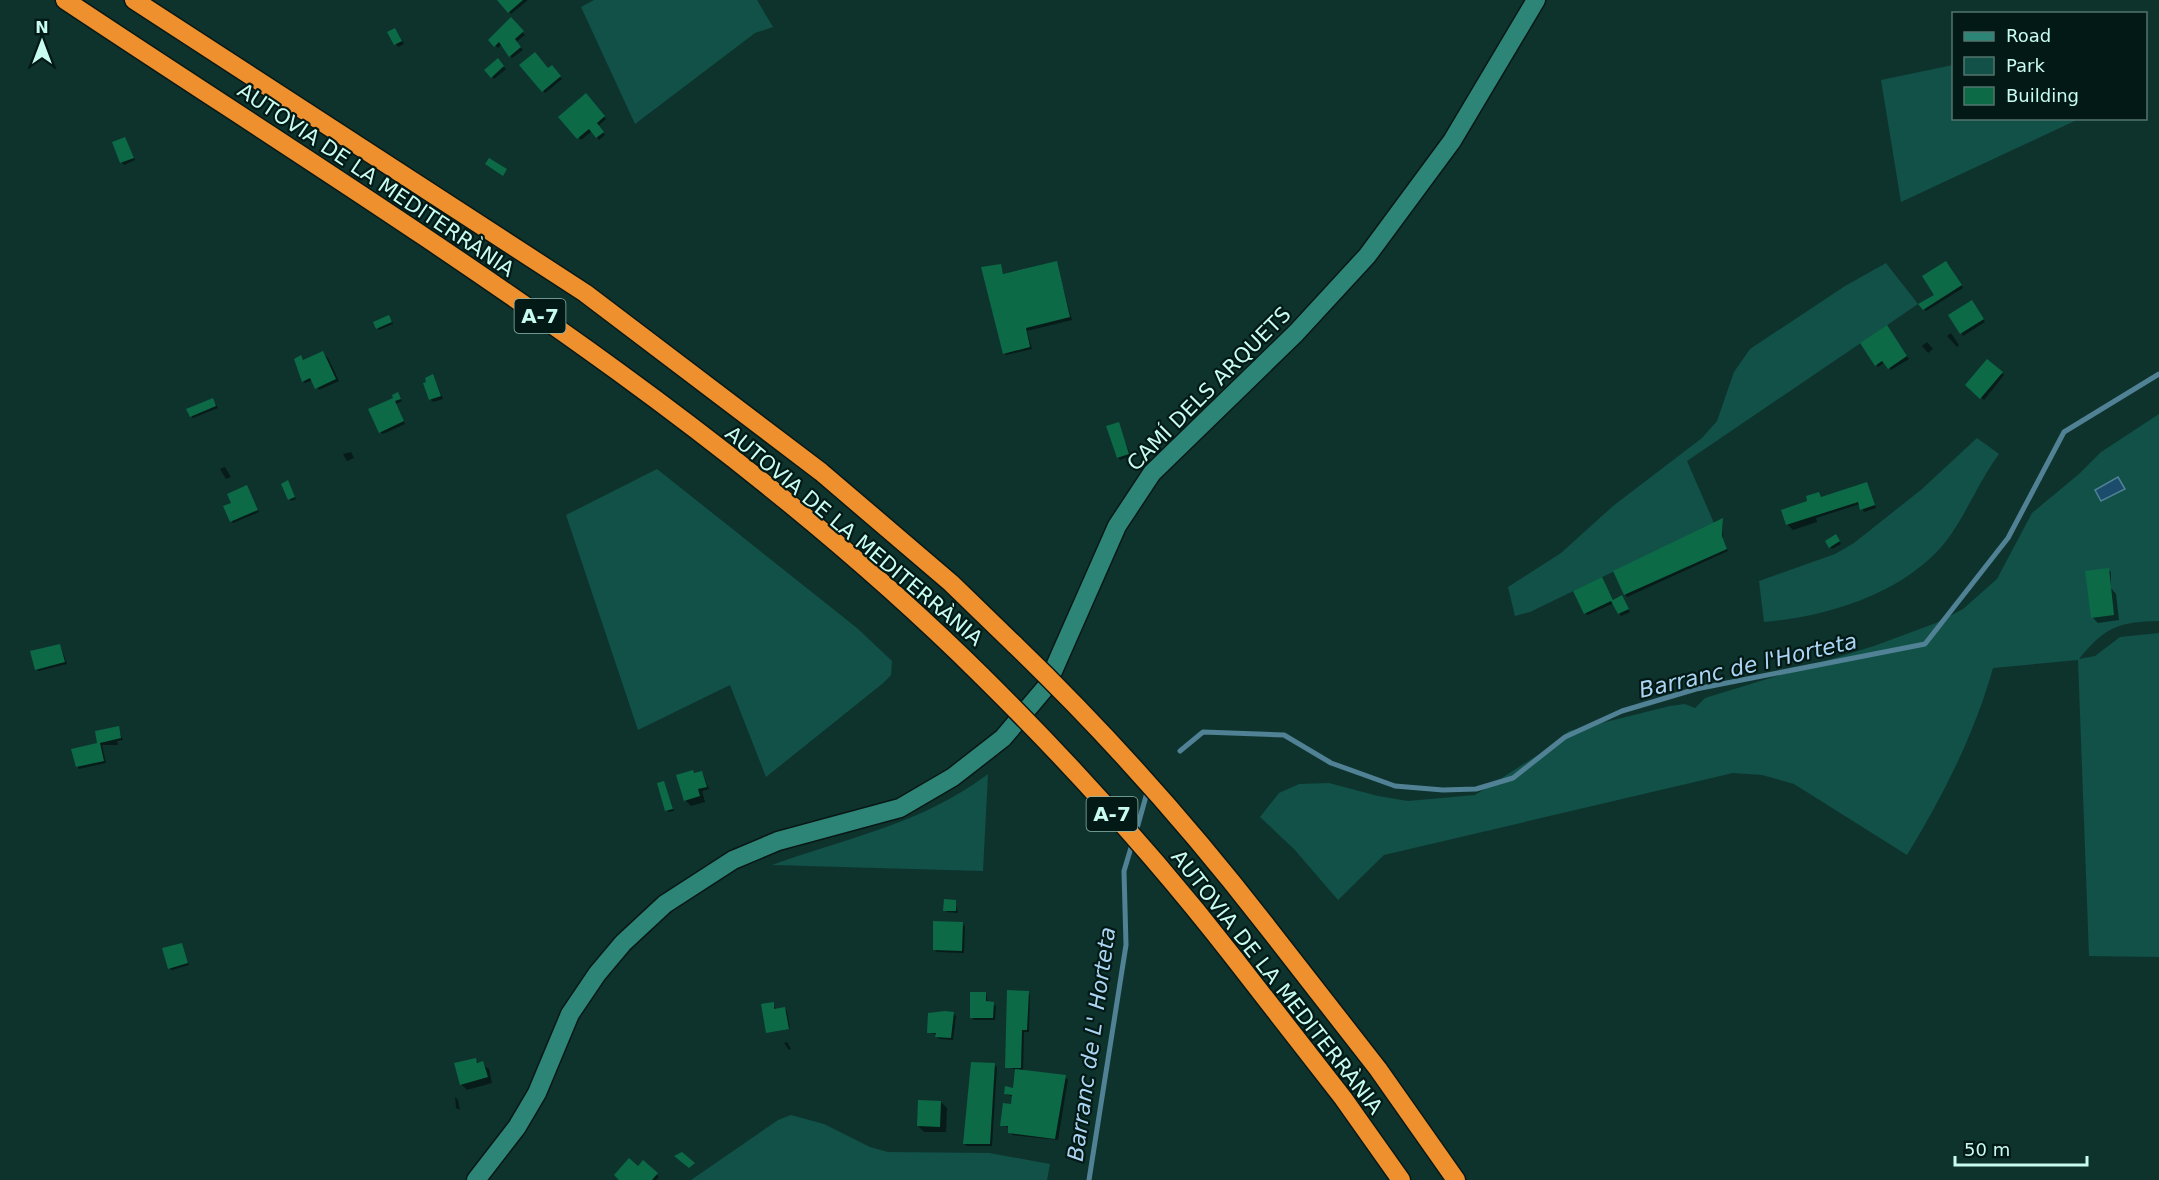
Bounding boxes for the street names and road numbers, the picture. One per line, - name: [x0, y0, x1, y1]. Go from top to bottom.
- street label: AUTOVIA DE LA MEDITERRÀNIA: [233, 77, 520, 282]
- road number: A-7: [514, 299, 566, 333]
- street label: CAMÍ DELS ARQUETS: [1122, 302, 1296, 476]
- street label: AUTOVIA DE LA MEDITERRÀNIA: [720, 420, 989, 651]
- road number: A-7: [1086, 797, 1138, 831]
- street label: AUTOVIA DE LA MEDITERRÀNIA: [1166, 845, 1389, 1119]

